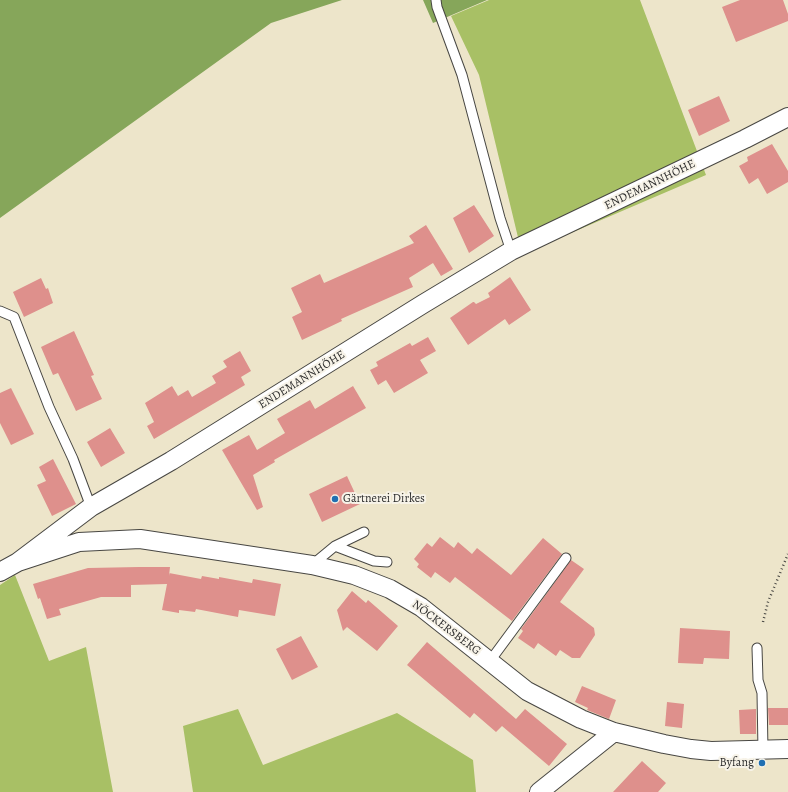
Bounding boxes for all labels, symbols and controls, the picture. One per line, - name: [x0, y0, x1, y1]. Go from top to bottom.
- street label: ENDEMANNHÖHE: [602, 157, 698, 213]
- street label: ENDEMANNHÖHE: [256, 348, 348, 412]
- place label: Gärtnerei Dirkes: [343, 492, 425, 506]
- marker: Gärtnerei Dirkes: [330, 494, 340, 504]
- street label: NÖCKERSBERG: [409, 598, 483, 658]
- place label: Byfang: [720, 756, 754, 770]
- marker: Byfang: [757, 758, 767, 768]

